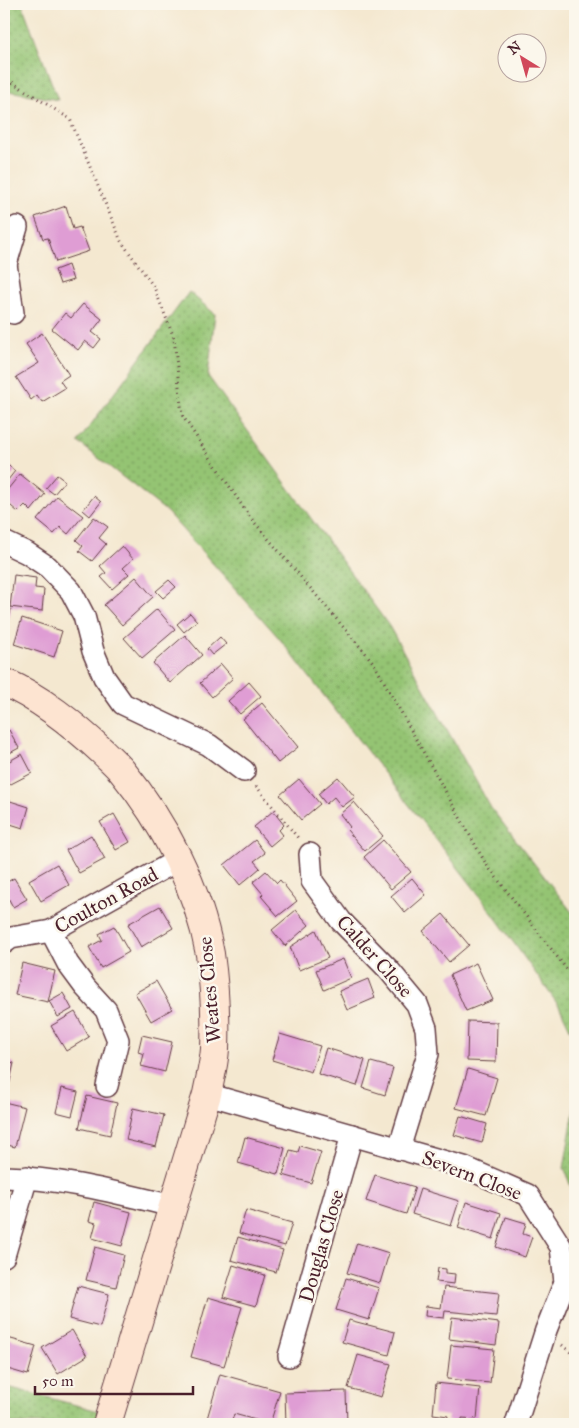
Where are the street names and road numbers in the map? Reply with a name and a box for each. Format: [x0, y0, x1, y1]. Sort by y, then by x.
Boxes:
street label: Coulton Road [50, 862, 162, 938]
street label: Calder Close [332, 910, 418, 1002]
street label: Weates Close [192, 936, 226, 1044]
street label: Severn Close [419, 1145, 525, 1205]
street label: Douglas Close [293, 1187, 350, 1305]

